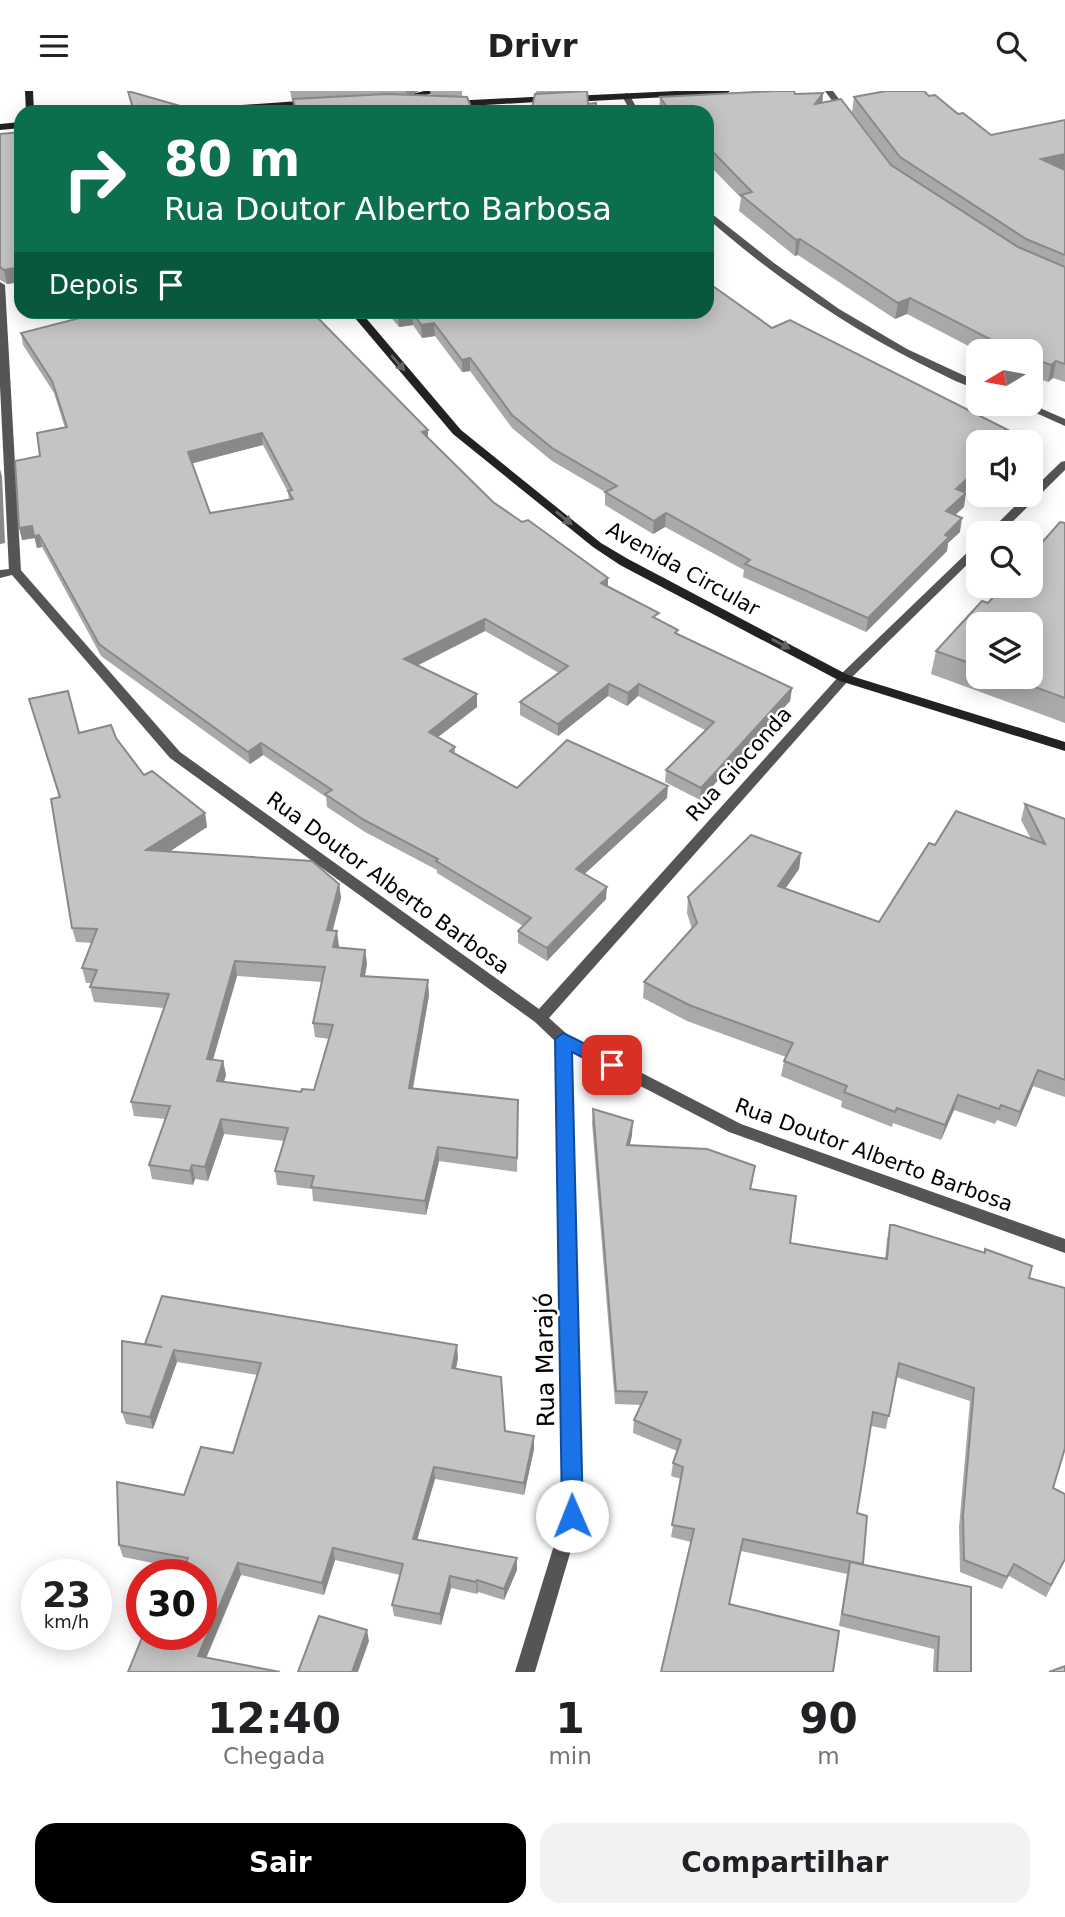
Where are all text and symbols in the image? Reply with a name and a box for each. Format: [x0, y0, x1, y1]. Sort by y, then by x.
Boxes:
icon: menu [35, 27, 73, 65]
text: Drivr [488, 27, 577, 65]
icon: search [992, 27, 1030, 65]
text: 80 m [164, 131, 300, 188]
icon: right [49, 133, 140, 224]
text: Rua Doutor Alberto Barbosa [164, 190, 612, 228]
icon: arrive [152, 266, 190, 304]
text: Depois [49, 270, 138, 300]
north arrow [966, 339, 1043, 417]
map controls [966, 339, 1043, 689]
one-way arrow [390, 355, 405, 372]
button: sound [966, 430, 1043, 507]
one-way arrow [555, 510, 572, 525]
street label: Avenida Circular [602, 517, 764, 621]
button: search [966, 521, 1043, 598]
button: layers [966, 612, 1043, 689]
one-way arrow [771, 639, 791, 650]
street label: Rua Gioconda [681, 702, 797, 826]
street label: Rua Doutor Alberto Barbosa [262, 787, 514, 979]
pin [582, 1035, 642, 1095]
icon: arrive [593, 1046, 631, 1084]
street label: Rua Doutor Alberto Barbosa [732, 1093, 1016, 1217]
street label: Rua Marajó [530, 1293, 560, 1427]
position arrow [535, 1479, 609, 1553]
speed limit sign: 30 [126, 1559, 217, 1650]
text: 23 [42, 1575, 91, 1615]
text: km/h [44, 1611, 89, 1632]
text: 12:40 [207, 1694, 341, 1743]
text: 1 [555, 1694, 585, 1743]
text: 90 [799, 1694, 858, 1743]
text: Chegada [223, 1743, 325, 1769]
text: min [548, 1743, 592, 1769]
text: m [817, 1743, 840, 1769]
button: Sair [35, 1823, 526, 1903]
button: Compartilhar [540, 1823, 1030, 1903]

